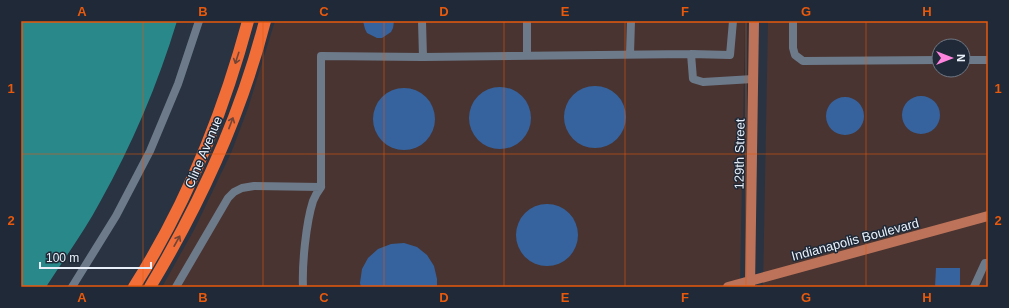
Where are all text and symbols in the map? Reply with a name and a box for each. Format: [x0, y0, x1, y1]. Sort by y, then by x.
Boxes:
text: A [77, 4, 87, 19]
text: B [198, 4, 208, 19]
text: C [319, 4, 329, 19]
text: D [439, 4, 449, 19]
text: E [561, 4, 570, 19]
text: F [681, 4, 689, 19]
text: G [801, 4, 811, 19]
text: H [922, 4, 932, 19]
north arrow [931, 38, 971, 78]
one-way arrow [233, 52, 240, 65]
text: N [955, 54, 967, 62]
text: 1 [7, 81, 15, 96]
text: 1 [994, 81, 1002, 96]
street label: Cline Avenue [182, 114, 225, 190]
one-way arrow [228, 118, 236, 130]
street label: 129th Street [731, 118, 748, 190]
text: 2 [7, 213, 15, 228]
text: 2 [994, 213, 1002, 228]
street label: Indianapolis Boulevard [790, 215, 921, 264]
one-way arrow [173, 235, 181, 247]
scale bar [40, 244, 151, 270]
text: 100 m [46, 251, 79, 265]
text: A [77, 290, 87, 305]
text: B [198, 290, 208, 305]
text: C [319, 290, 329, 305]
text: D [439, 290, 449, 305]
text: E [561, 290, 570, 305]
text: F [681, 290, 689, 305]
text: G [801, 290, 811, 305]
text: H [922, 290, 932, 305]

